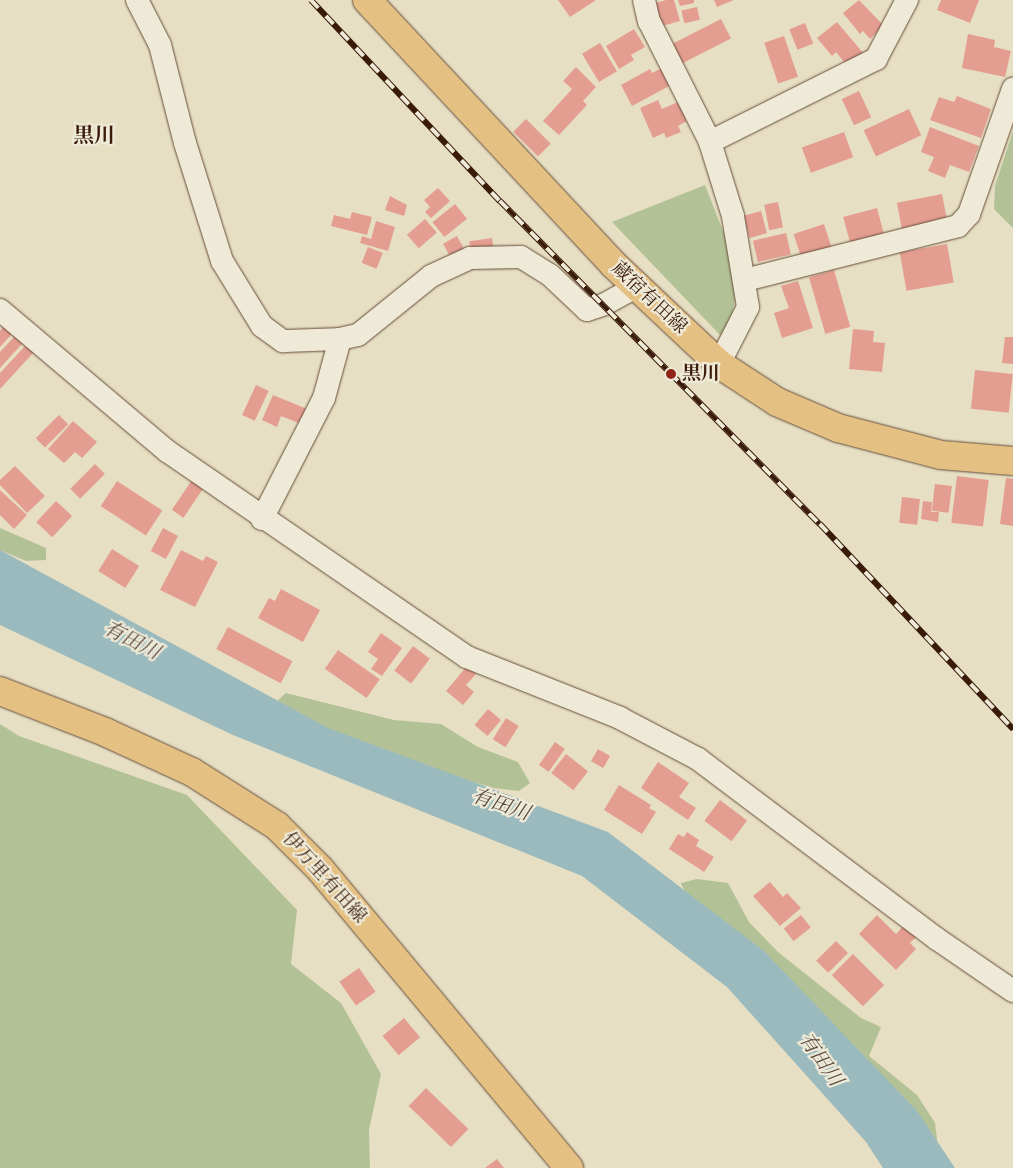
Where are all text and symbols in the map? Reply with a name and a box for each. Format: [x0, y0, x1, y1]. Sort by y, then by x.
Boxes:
district label: 黒川 [73, 122, 115, 148]
street label: 蔵宿有田線 [606, 257, 692, 339]
place label: 黒川 [682, 363, 720, 385]
marker: 黒川 [664, 367, 678, 381]
water label: 有田川 [100, 616, 164, 664]
water label: 有田川 [469, 783, 533, 825]
street label: 伊万里有田線 [277, 828, 371, 928]
water label: 有田川 [794, 1028, 848, 1090]

